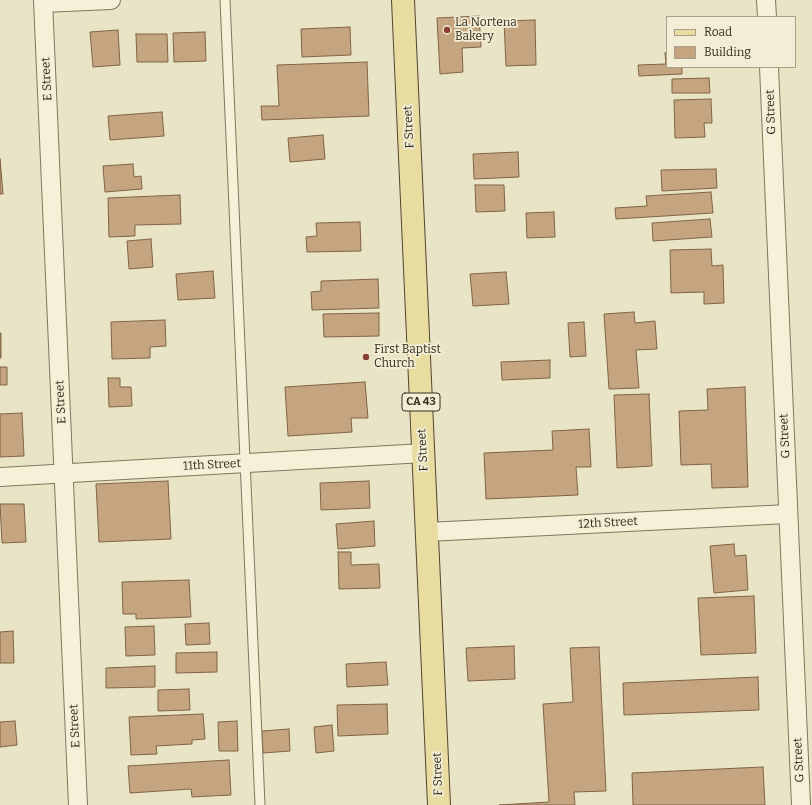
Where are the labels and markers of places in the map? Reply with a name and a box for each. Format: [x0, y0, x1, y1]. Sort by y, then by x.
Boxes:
place label: La Nortena Bakery [455, 16, 517, 44]
marker: La Nortena Bakery [442, 25, 452, 35]
place label: First Baptist Church [374, 343, 441, 371]
marker: First Baptist Church [361, 352, 371, 362]

